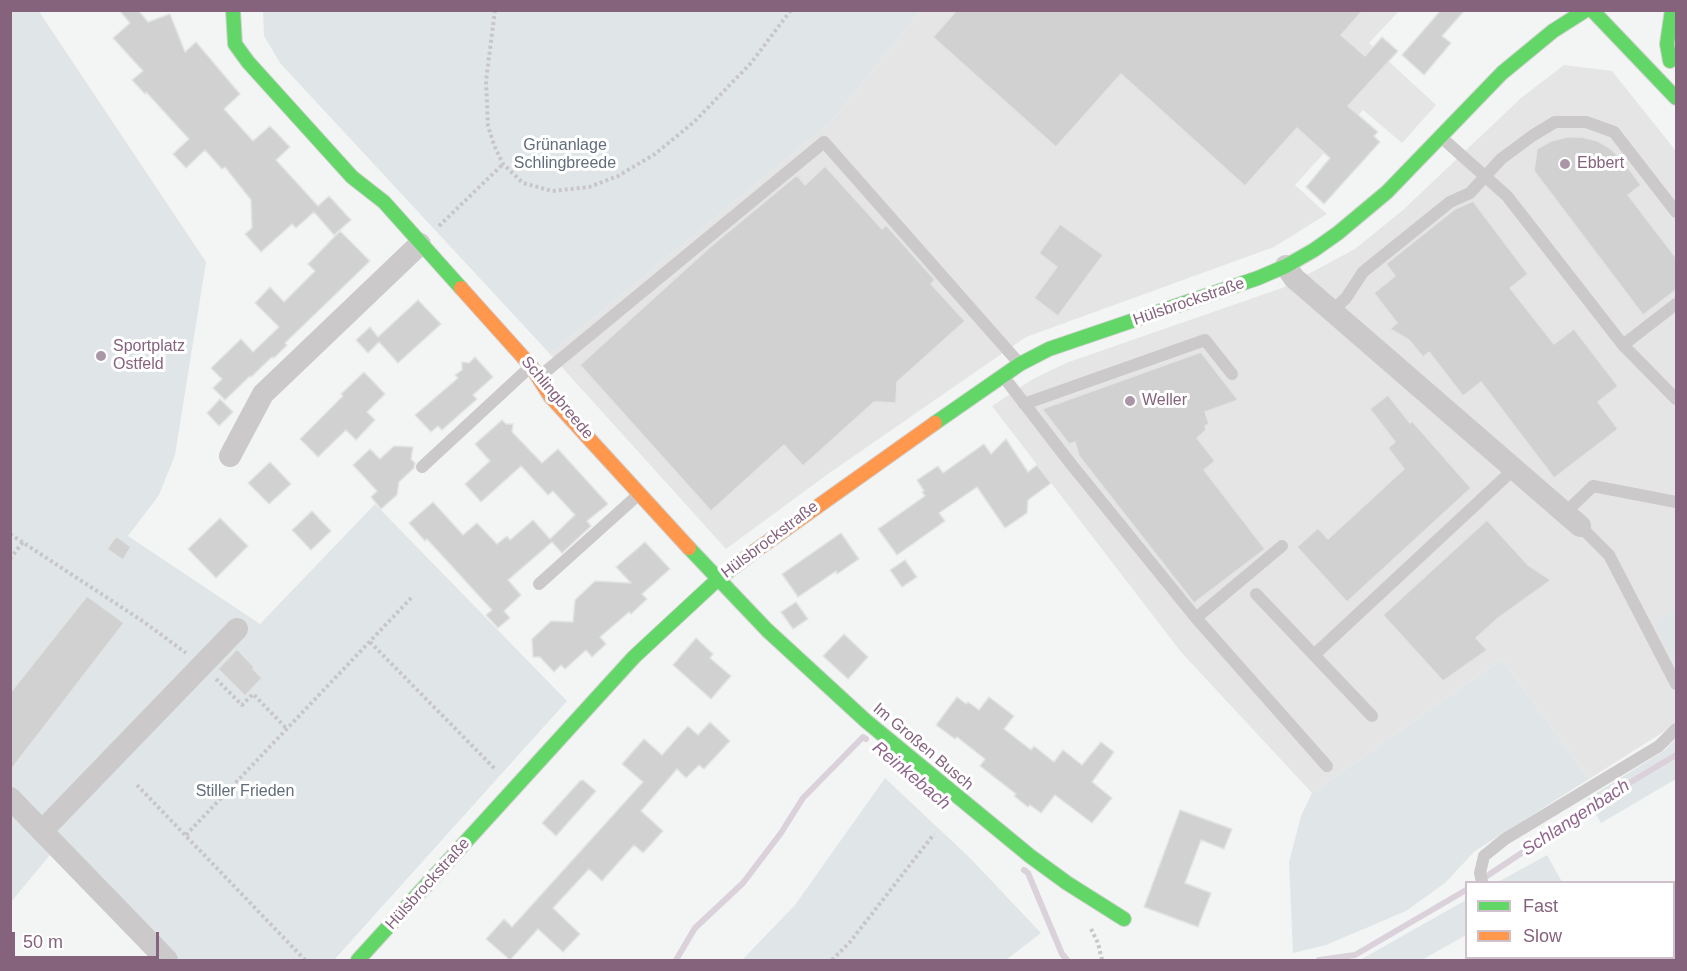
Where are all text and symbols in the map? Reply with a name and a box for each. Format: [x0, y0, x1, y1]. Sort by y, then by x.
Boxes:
park label: Grünanlage Schlingbreede [514, 136, 616, 174]
place label: Ebbert [1577, 154, 1624, 174]
marker: Ebbert [1558, 157, 1572, 171]
street label: Hülsbrockstraße [1131, 274, 1247, 330]
place label: Sportplatz Ostfeld [113, 337, 185, 375]
marker: Sportplatz Ostfeld [94, 349, 108, 363]
street label: Schlingbreede [517, 353, 597, 443]
place label: Weller [1142, 391, 1187, 411]
marker: Weller [1123, 394, 1137, 408]
street label: Hülsbrockstraße [718, 497, 822, 583]
street label: Im Großen Busch [869, 699, 977, 795]
water label: Reinkebach [868, 737, 954, 815]
water label: Schlangenbach [1518, 775, 1634, 861]
park label: Stiller Frieden [196, 782, 294, 802]
street label: Hülsbrockstraße [382, 834, 474, 934]
legend [1465, 881, 1675, 959]
text: Fast [1523, 896, 1558, 916]
scale bar [15, 920, 162, 958]
text: Slow [1523, 926, 1562, 946]
text: 50 m [23, 932, 63, 952]

